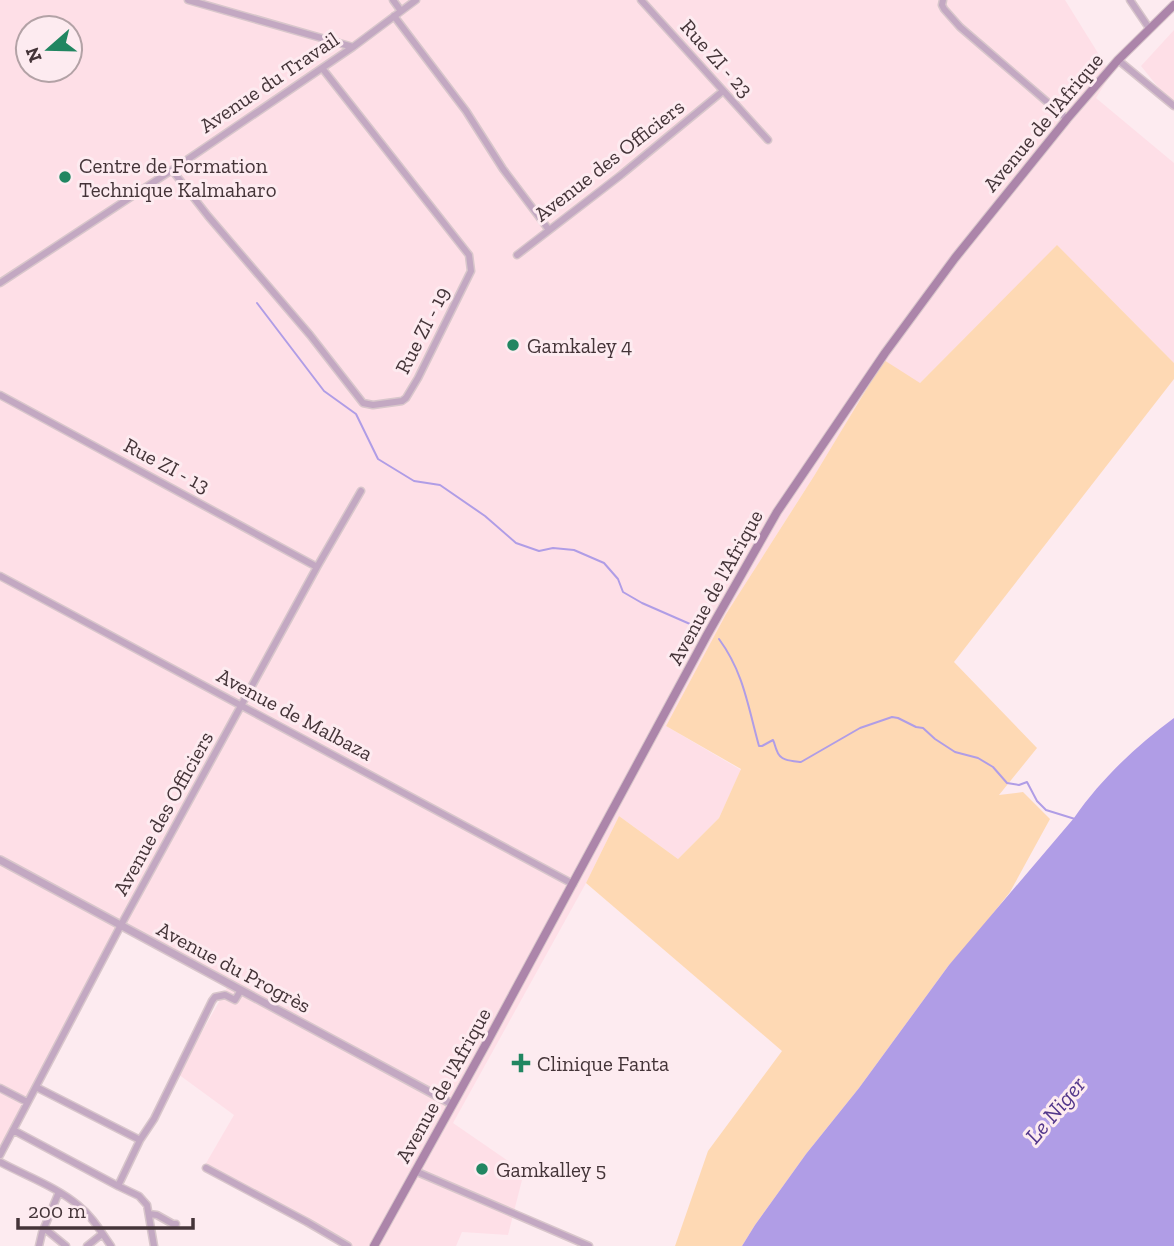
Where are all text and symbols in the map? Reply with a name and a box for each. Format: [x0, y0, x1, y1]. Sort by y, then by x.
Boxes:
north arrow [14, 14, 84, 84]
street label: Rue ZI - 23 [676, 14, 758, 102]
street label: Avenue du Travail [195, 26, 344, 138]
text: N [20, 44, 47, 65]
street label: Avenue de l'Afrique [978, 47, 1108, 196]
street label: Avenue des Officiers [529, 94, 689, 226]
place label: Centre de Formation Technique Kalmaharo [79, 153, 277, 202]
marker: Centre de Formation Technique Kalmaharo [57, 169, 73, 185]
street label: Rue ZI - 19 [389, 282, 455, 378]
place label: Gamkaley 4 [527, 333, 632, 358]
marker: Gamkaley 4 [505, 337, 521, 353]
street label: Rue ZI - 13 [120, 432, 214, 498]
street label: Avenue de l'Afrique [662, 505, 768, 669]
street label: Avenue de Malbaza [213, 662, 377, 766]
street label: Avenue des Officiers [108, 727, 218, 899]
street label: Avenue du Progrès [153, 916, 315, 1018]
street label: Avenue de l'Afrique [390, 1003, 496, 1167]
place label: Clinique Fanta [537, 1051, 669, 1076]
marker: Clinique Fanta [511, 1053, 531, 1073]
water label: Le Niger [1019, 1071, 1091, 1149]
place label: Gamkalley 5 [496, 1157, 606, 1182]
marker: Gamkalley 5 [474, 1161, 490, 1177]
scale bar [18, 1186, 192, 1230]
text: 200 m [28, 1198, 86, 1223]

